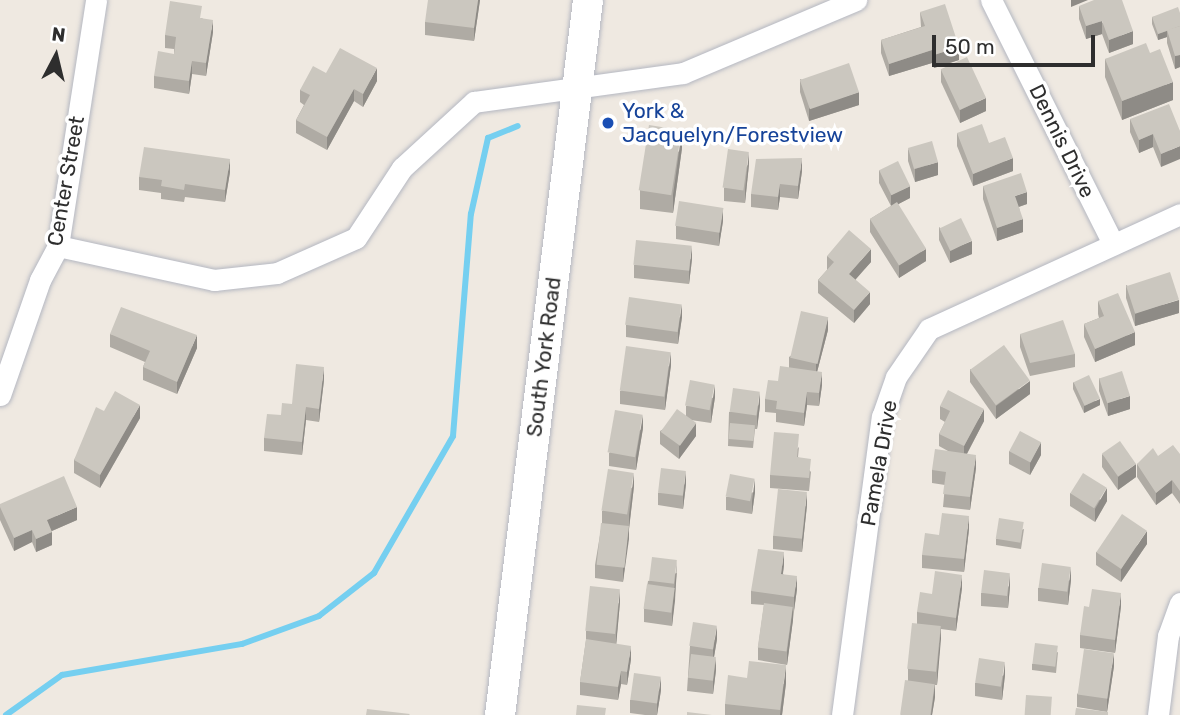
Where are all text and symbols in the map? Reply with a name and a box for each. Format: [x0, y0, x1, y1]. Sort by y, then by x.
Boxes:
north arrow [21, 21, 91, 91]
scale bar [935, 21, 1098, 65]
text: N [50, 22, 67, 47]
text: 50 m [945, 34, 995, 59]
street label: Dennis Drive [1024, 80, 1100, 202]
place label: York & Jacquelyn/Forestview [622, 98, 843, 148]
street label: Center Street [42, 114, 90, 248]
marker: York & Jacquelyn/Forestview [600, 115, 616, 131]
street label: South York Road [522, 275, 566, 439]
street label: Pamela Drive [856, 398, 902, 528]

